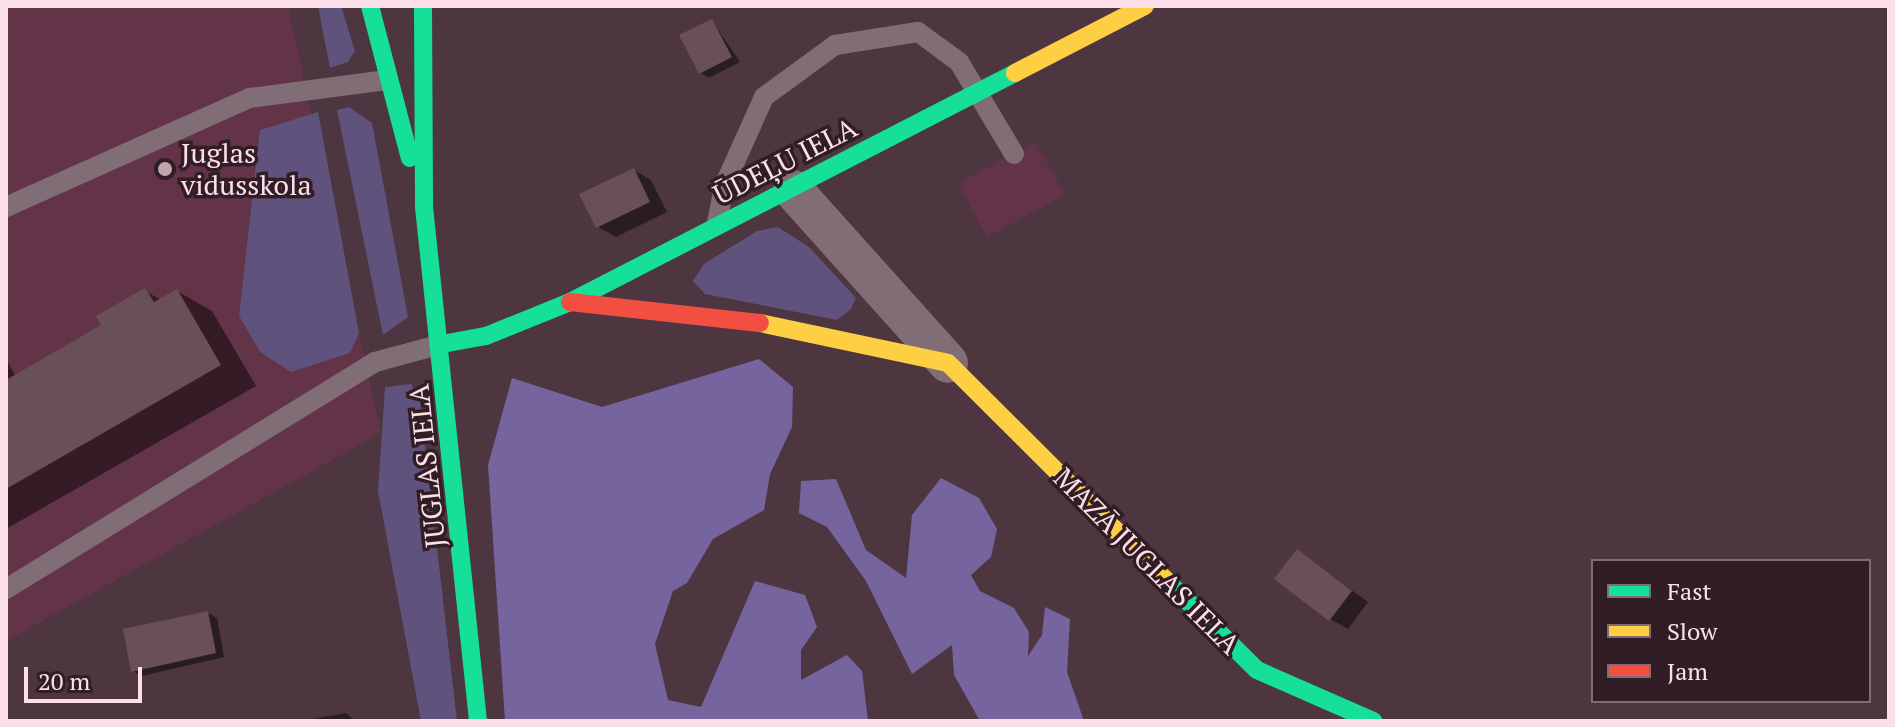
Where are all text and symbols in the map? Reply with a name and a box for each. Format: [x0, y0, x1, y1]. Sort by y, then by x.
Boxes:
street label: ŪDEĻU IELA [708, 110, 862, 212]
place label: Juglas vidusskola [181, 136, 312, 202]
marker: Juglas vidusskola [156, 160, 174, 178]
street label: JUGLAS IELA [402, 382, 452, 550]
street label: MAZĀ JUGLAS IELA [1047, 461, 1247, 661]
legend [1591, 559, 1871, 703]
text: Fast [1667, 575, 1711, 607]
text: Slow [1667, 615, 1718, 647]
scale bar [28, 651, 146, 701]
text: Jam [1667, 655, 1708, 687]
text: 20 m [38, 665, 90, 697]

